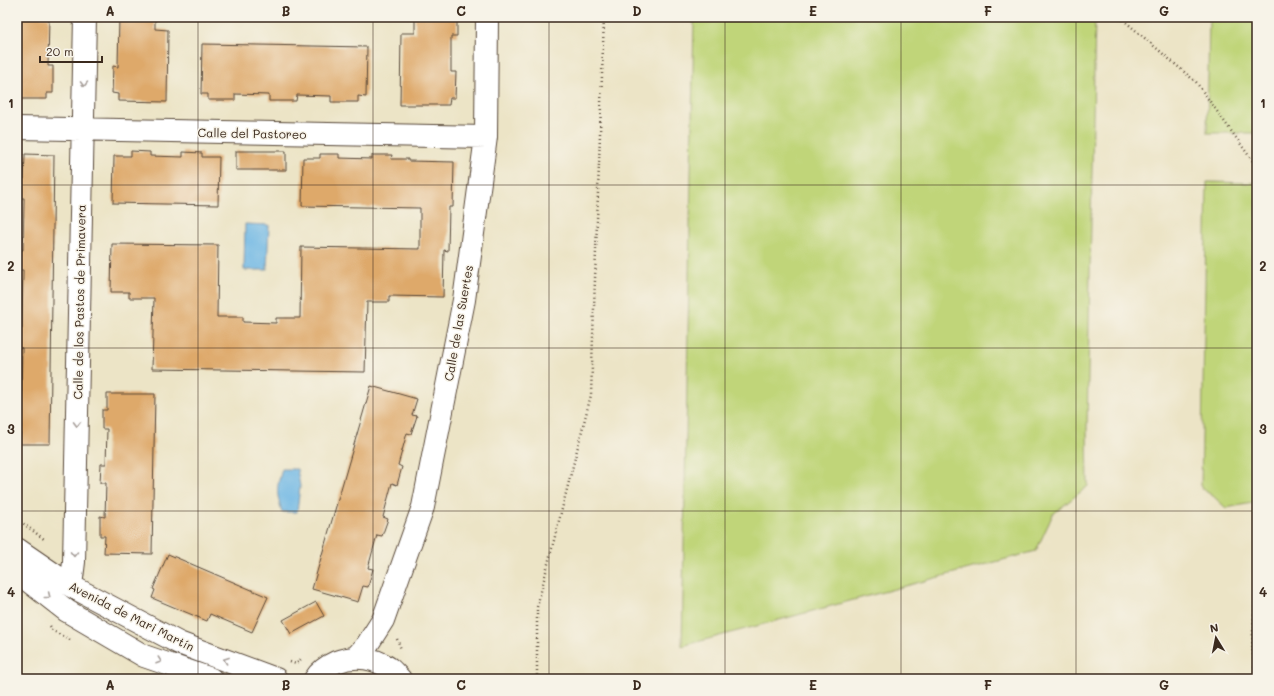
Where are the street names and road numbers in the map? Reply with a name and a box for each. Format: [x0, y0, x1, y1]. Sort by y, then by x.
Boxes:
street label: Calle del Pastoreo [197, 124, 307, 142]
street label: Calle de los Pastos de Primavera [69, 204, 89, 400]
street label: Calle de las Suertes [440, 263, 476, 382]
street label: Avenida de Mari Martín [67, 577, 197, 655]

